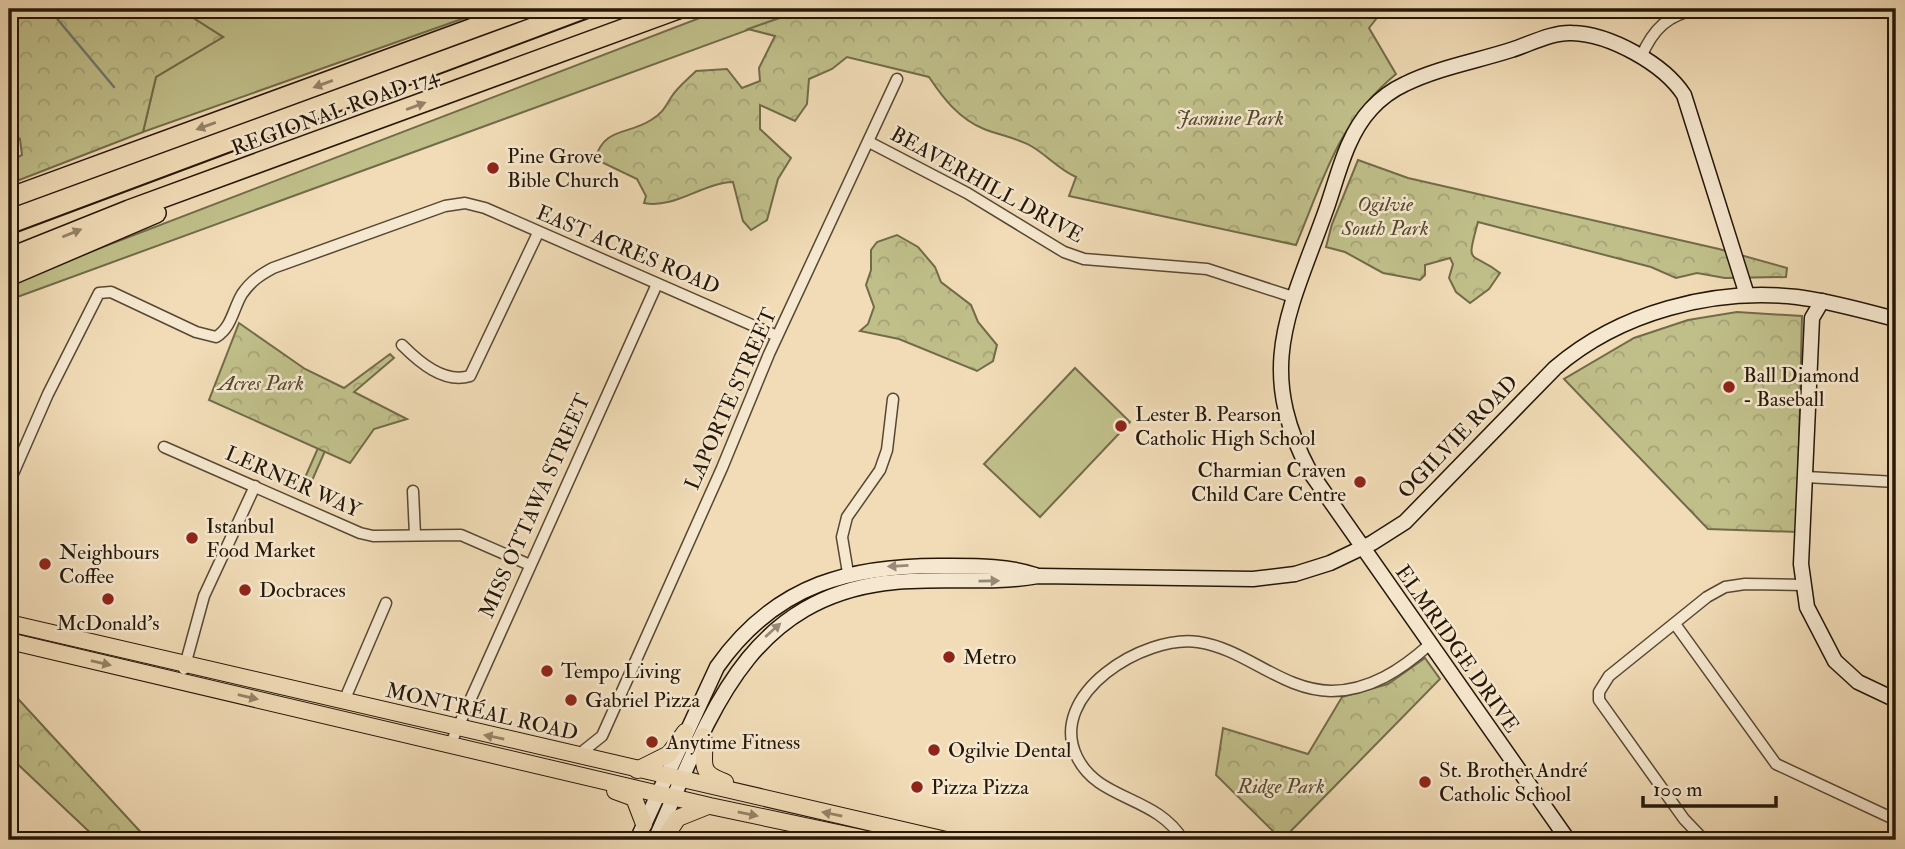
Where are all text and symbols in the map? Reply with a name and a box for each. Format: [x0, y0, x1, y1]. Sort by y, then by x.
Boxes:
street label: REGIONAL ROAD 174 [228, 61, 444, 162]
one-way arrow [313, 78, 334, 89]
one-way arrow [405, 100, 426, 111]
park label: Jasmine Park [1176, 105, 1284, 132]
one-way arrow [196, 121, 217, 132]
street label: BEAVERHILL DRIVE [886, 121, 1088, 249]
place label: Pine Grove Bible Church [507, 143, 619, 194]
marker: Pine Grove Bible Church [485, 160, 501, 176]
park label: Ogilvie South Park [1340, 191, 1429, 242]
street label: EAST ACRES ROAD [532, 199, 724, 301]
one-way arrow [62, 227, 83, 238]
street label: LAPORTE STREET [679, 304, 783, 494]
place label: Ball Diamond - Baseball [1743, 362, 1860, 413]
park label: Acres Park [216, 370, 304, 397]
street label: OGILVIE ROAD [1392, 370, 1524, 504]
marker: Ball Diamond - Baseball [1721, 379, 1737, 395]
street label: MISS OTTAWA STREET [473, 389, 597, 622]
place label: Lester B. Pearson Catholic High School [1135, 401, 1316, 452]
marker: Lester B. Pearson Catholic High School [1113, 418, 1129, 434]
street label: LERNER WAY [221, 440, 366, 524]
place label: Charmian Craven Child Care Centre [1191, 457, 1346, 508]
marker: Charmian Craven Child Care Centre [1352, 474, 1368, 490]
place label: Istanbul Food Market [206, 513, 316, 564]
marker: Istanbul Food Market [184, 530, 200, 546]
place label: Neighbours Coffee [59, 539, 159, 590]
marker: Neighbours Coffee [37, 556, 53, 572]
street label: ELMRIDGE DRIVE [1389, 560, 1525, 738]
one-way arrow [887, 561, 909, 572]
one-way arrow [978, 575, 1000, 587]
place label: Docbraces [259, 577, 346, 604]
marker: Docbraces [237, 582, 253, 598]
marker: McDonald's [100, 591, 116, 607]
place label: McDonald's [57, 610, 159, 637]
one-way arrow [764, 622, 782, 638]
place label: Metro [963, 644, 1016, 671]
marker: Metro [941, 649, 957, 665]
one-way arrow [90, 658, 112, 669]
place label: Tempo Living [561, 658, 681, 685]
marker: Tempo Living [539, 663, 555, 679]
street label: MONTRÉAL ROAD [383, 677, 581, 747]
place label: Gabriel Pizza [585, 687, 701, 714]
one-way arrow [237, 692, 259, 703]
marker: Gabriel Pizza [563, 692, 579, 708]
place label: Anytime Fitness [665, 729, 800, 756]
one-way arrow [483, 732, 505, 743]
marker: Anytime Fitness [644, 734, 660, 750]
place label: Ogilvie Dental [948, 737, 1072, 764]
marker: Ogilvie Dental [926, 742, 942, 758]
place label: St. Brother André Catholic School [1439, 757, 1588, 808]
scale bar [1643, 765, 1776, 809]
park label: Ridge Park [1236, 773, 1325, 800]
place label: Pizza Pizza [931, 774, 1029, 801]
marker: St. Brother André Catholic School [1417, 774, 1433, 790]
text: 100 m [1653, 776, 1703, 803]
marker: Pizza Pizza [909, 779, 925, 795]
one-way arrow [737, 809, 759, 820]
one-way arrow [821, 809, 843, 820]

